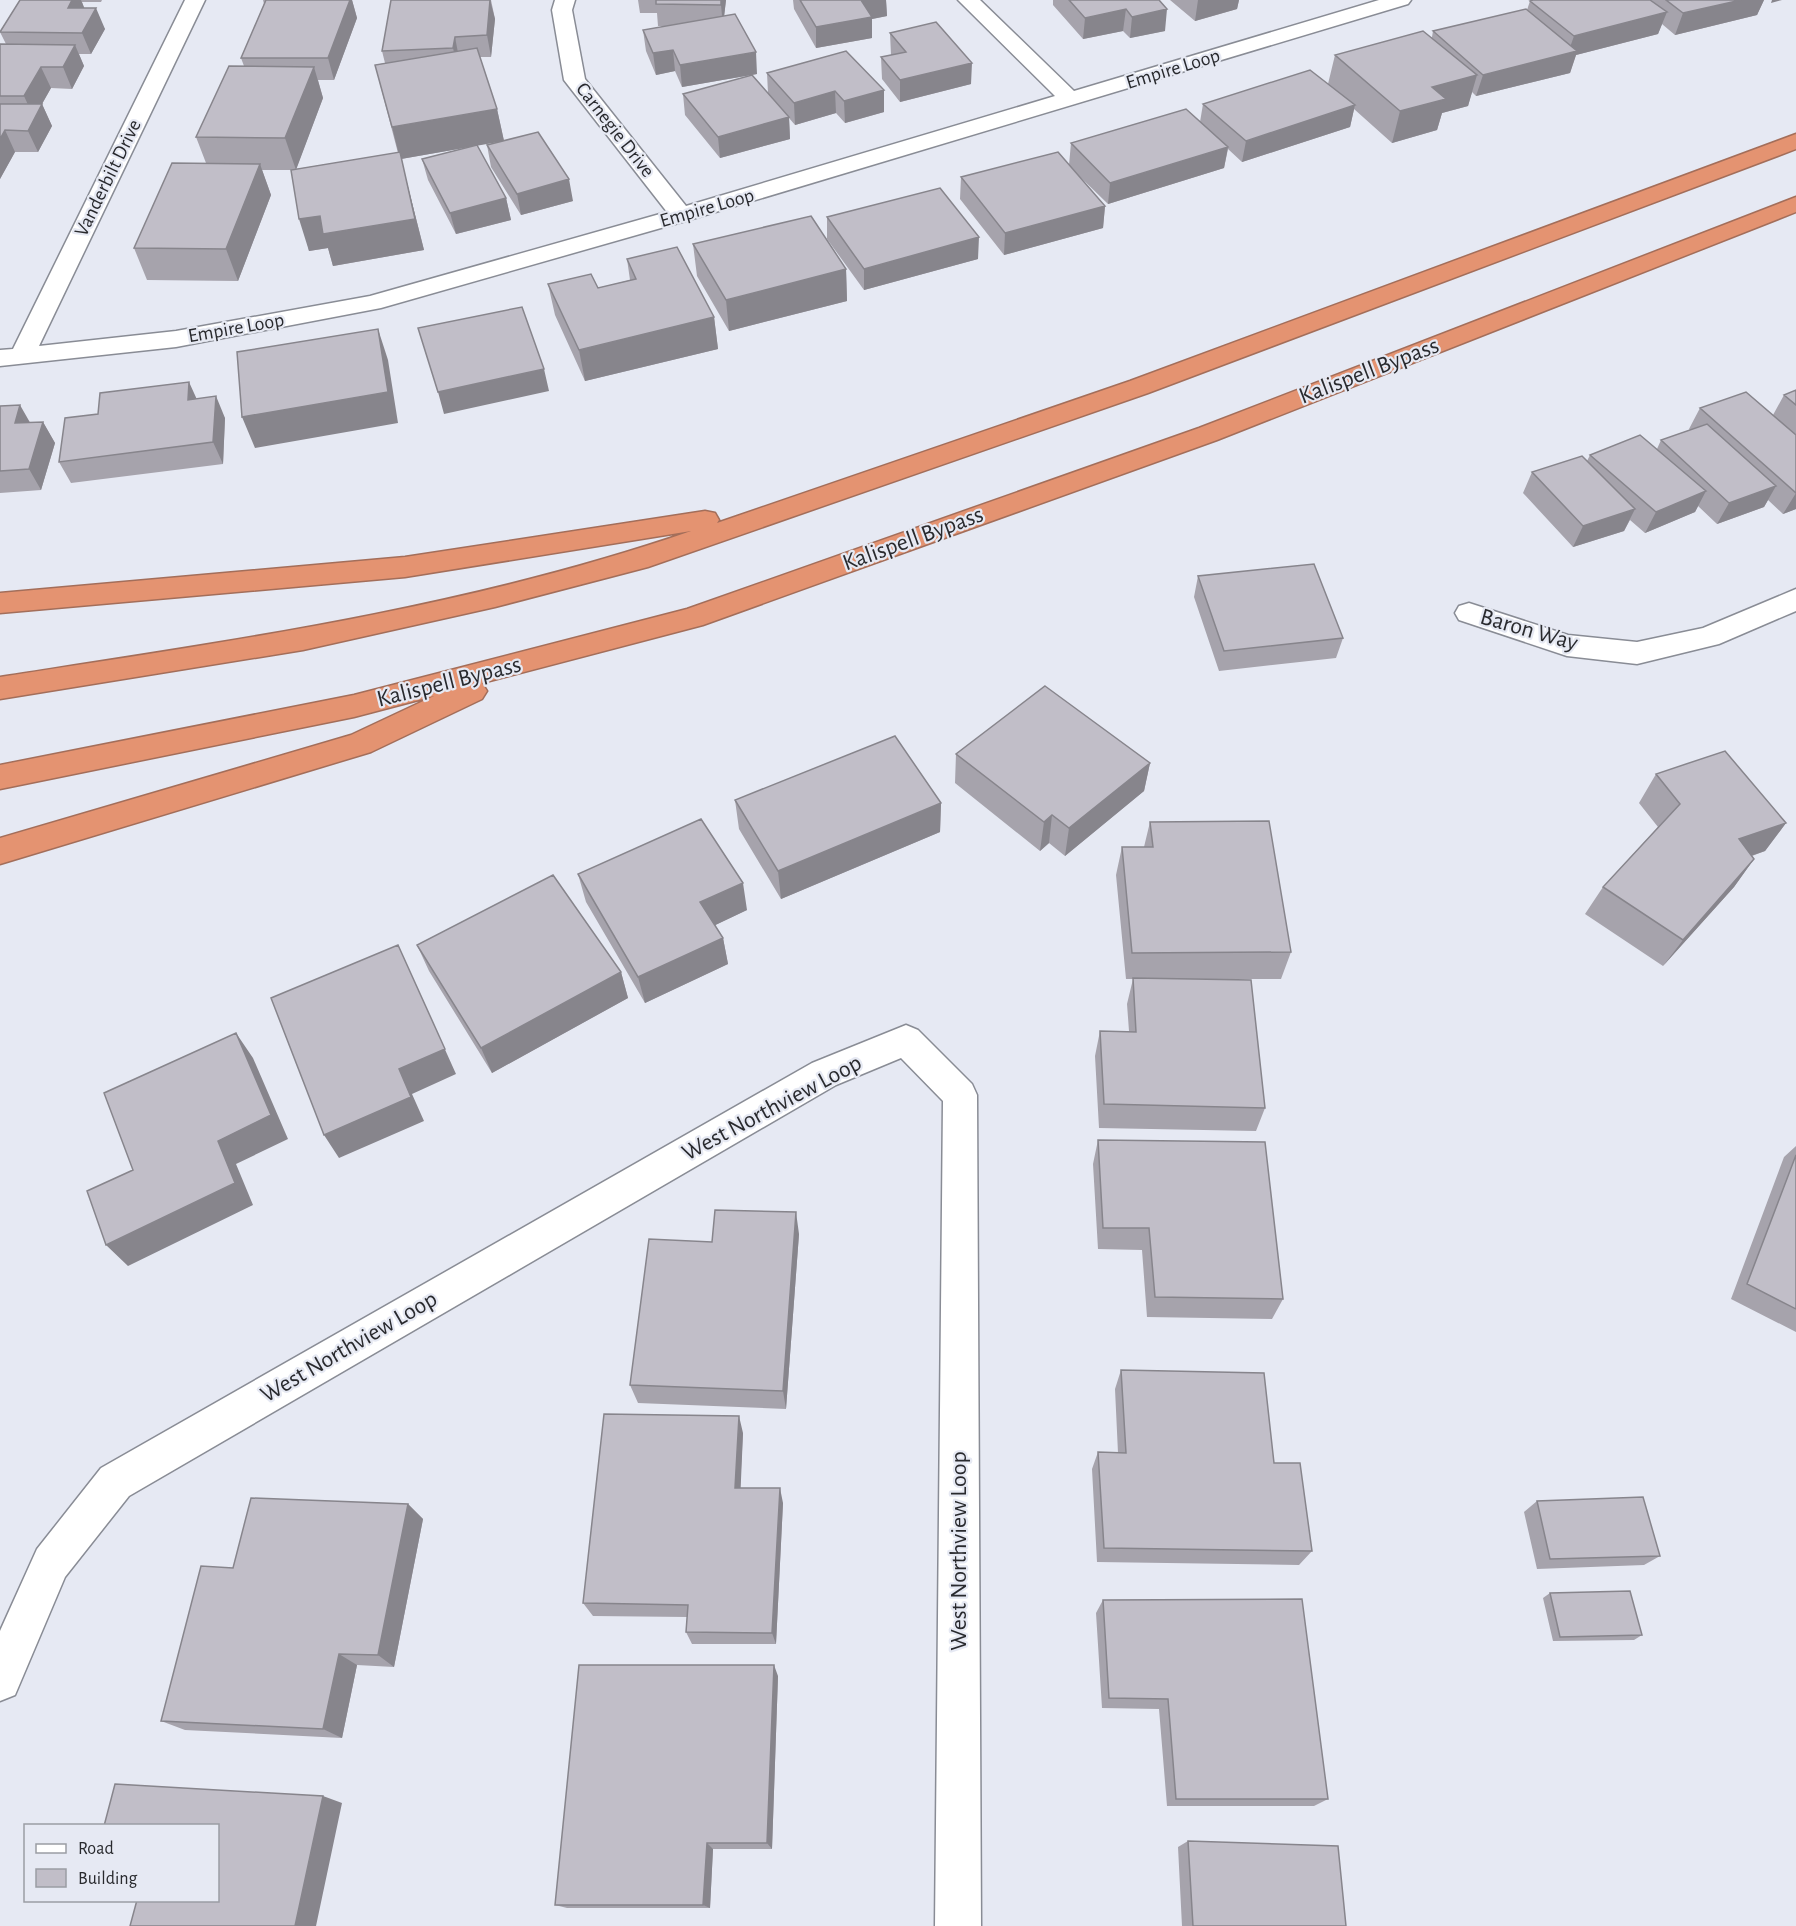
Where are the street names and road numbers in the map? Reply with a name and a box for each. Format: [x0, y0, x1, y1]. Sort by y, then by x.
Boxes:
street label: Empire Loop [1124, 45, 1222, 93]
street label: Carnegie Drive [572, 79, 658, 181]
street label: Vanderbilt Drive [71, 117, 145, 239]
street label: Empire Loop [657, 185, 757, 231]
street label: Empire Loop [186, 310, 286, 346]
street label: Kalispell Bypass [1296, 333, 1442, 409]
street label: Kalispell Bypass [839, 502, 987, 576]
street label: Baron Way [1477, 605, 1581, 655]
street label: Kalispell Bypass [374, 652, 524, 712]
street label: West Northview Loop [678, 1051, 866, 1165]
street label: West Northview Loop [257, 1287, 441, 1407]
street label: West Northview Loop [947, 1451, 971, 1651]

